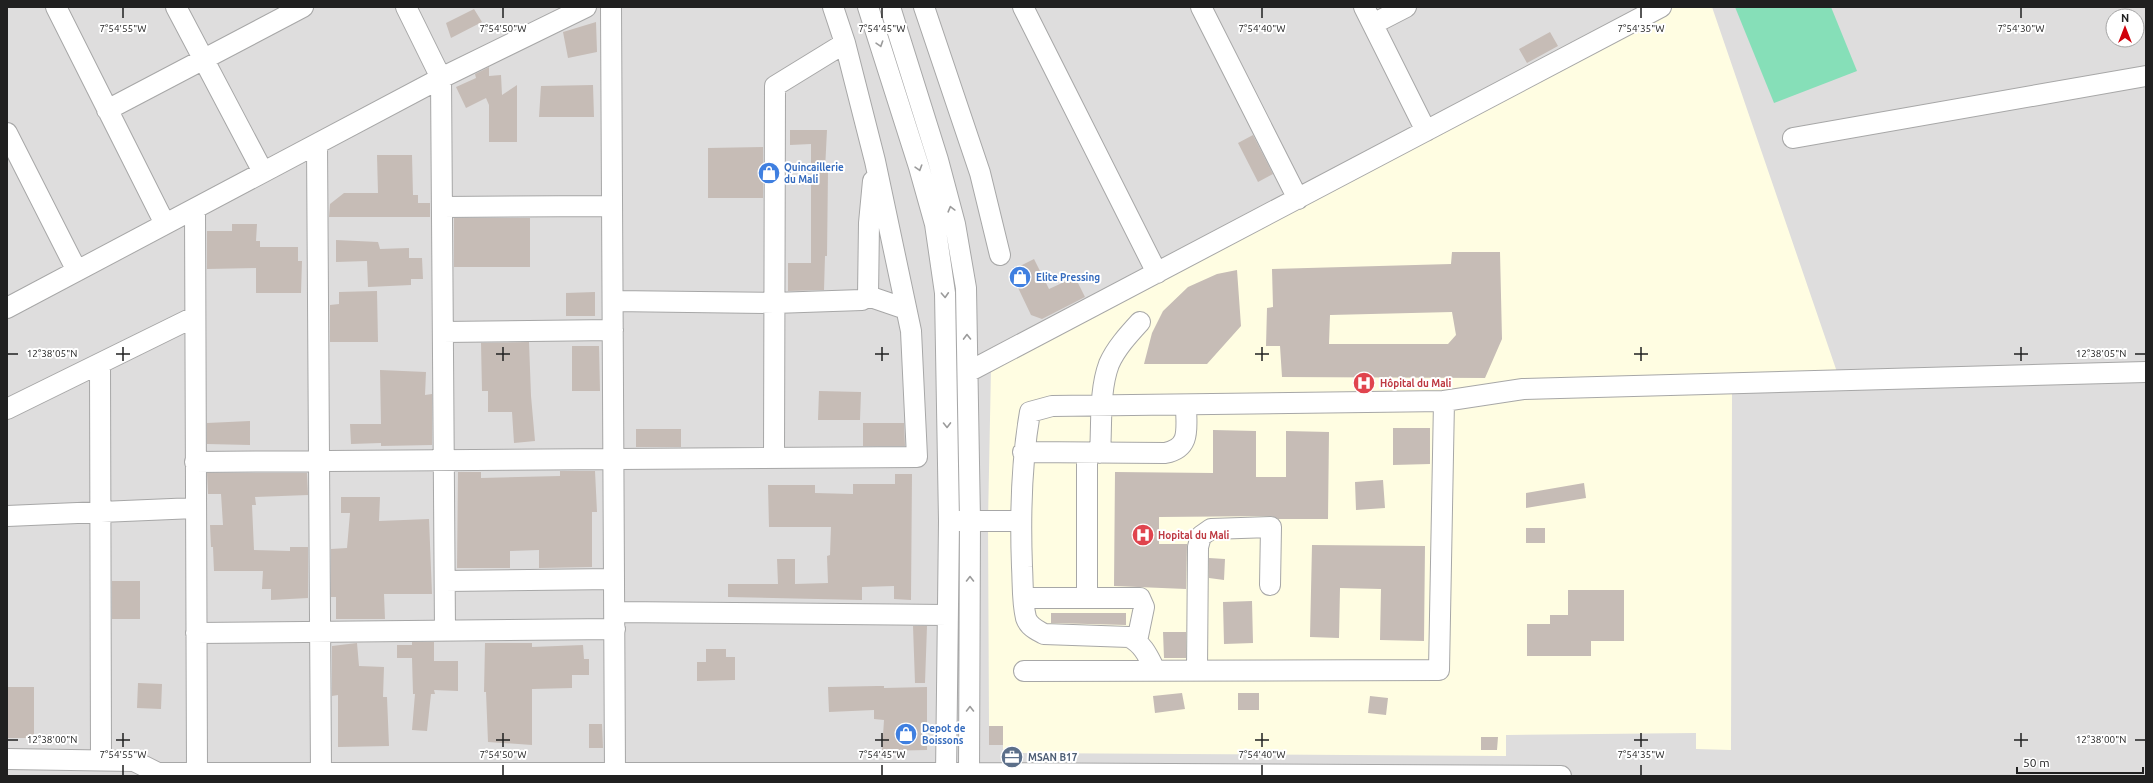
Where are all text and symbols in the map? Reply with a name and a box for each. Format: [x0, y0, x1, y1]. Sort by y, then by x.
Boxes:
north arrow [2105, 8, 2145, 48]
text: N [2121, 12, 2129, 24]
text: 7°54'55"W [99, 23, 147, 34]
text: 7°54'50"W [479, 23, 527, 34]
text: 7°54'45"W [858, 23, 906, 34]
text: 7°54'40"W [1238, 23, 1286, 34]
text: 7°54'35"W [1617, 23, 1665, 34]
text: 7°54'30"W [1997, 23, 2045, 34]
one-way arrow [875, 40, 884, 47]
shop icon: Quincaillerie du Mali [756, 160, 782, 186]
place label: Quincaillerie du Mali [784, 162, 844, 185]
one-way arrow [914, 164, 923, 171]
one-way arrow [947, 205, 955, 212]
shop icon: Elite Pressing [1007, 264, 1033, 290]
place label: Elite Pressing [1036, 272, 1100, 283]
one-way arrow [940, 292, 949, 298]
one-way arrow [963, 334, 972, 340]
text: 12°38'05"N [27, 348, 77, 359]
text: 12°38'05"N [2076, 348, 2126, 359]
hospital icon: Hôpital du Mali [1351, 370, 1377, 396]
place label: Hôpital du Mali [1380, 378, 1452, 389]
one-way arrow [943, 422, 951, 428]
hospital icon: Hopital du Mali [1130, 522, 1156, 548]
place label: Hopital du Mali [1158, 530, 1230, 541]
one-way arrow [966, 576, 974, 582]
one-way arrow [966, 706, 974, 712]
shop icon: Depot de Boissons [893, 721, 919, 747]
place label: Depot de Boissons [922, 723, 966, 746]
text: 12°38'00"N [27, 734, 77, 745]
text: 12°38'00"N [2076, 734, 2126, 745]
office icon: MSAN B17 [999, 744, 1025, 770]
text: 7°54'55"W [99, 749, 147, 760]
text: 7°54'50"W [479, 749, 527, 760]
text: 7°54'45"W [858, 749, 906, 760]
text: 7°54'40"W [1238, 749, 1286, 760]
text: 7°54'35"W [1617, 749, 1665, 760]
scale bar [2017, 749, 2143, 775]
place label: MSAN B17 [1028, 752, 1078, 763]
text: 50 m [2023, 756, 2050, 769]

